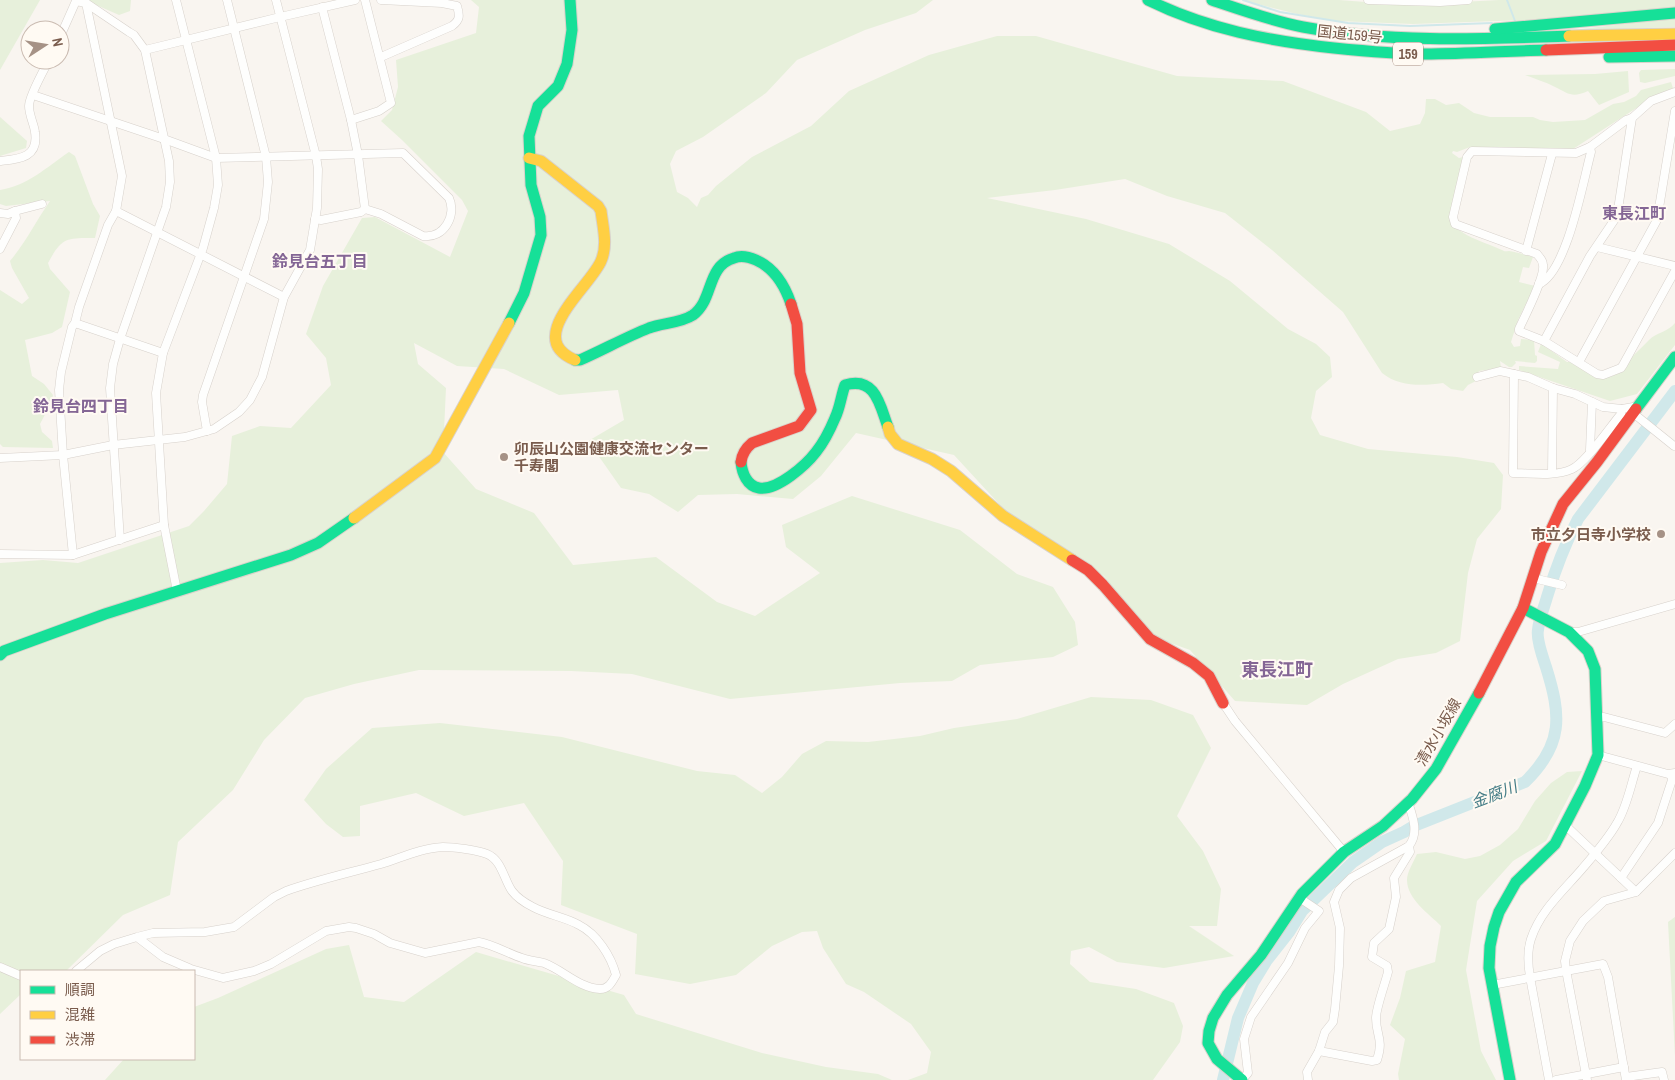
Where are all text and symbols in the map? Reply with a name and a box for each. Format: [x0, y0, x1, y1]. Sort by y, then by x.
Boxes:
north arrow [20, 20, 70, 70]
street label: 国道159号 [1316, 20, 1384, 48]
text: N [48, 36, 67, 48]
road number: 159 [1393, 42, 1423, 66]
district label: 東長江町 [1602, 202, 1666, 224]
district label: 鈴見台五丁目 [272, 250, 368, 272]
district label: 鈴見台四丁目 [33, 395, 129, 417]
place label: 卯辰山公園健康交流センター 千寿閣 [514, 438, 709, 476]
marker: 卯辰山公園健康交流センター 千寿閣 [498, 451, 510, 463]
place label: 市立夕日寺小学校 [1531, 524, 1651, 545]
marker: 市立夕日寺小学校 [1655, 528, 1667, 540]
district label: 東長江町 [1241, 657, 1313, 682]
street label: 清水小坂線 [1410, 694, 1466, 770]
water label: 金腐川 [1468, 774, 1522, 813]
legend [20, 970, 195, 1060]
text: 順調 [65, 979, 95, 1000]
text: 混雑 [65, 1004, 95, 1025]
text: 渋滞 [65, 1029, 95, 1050]

